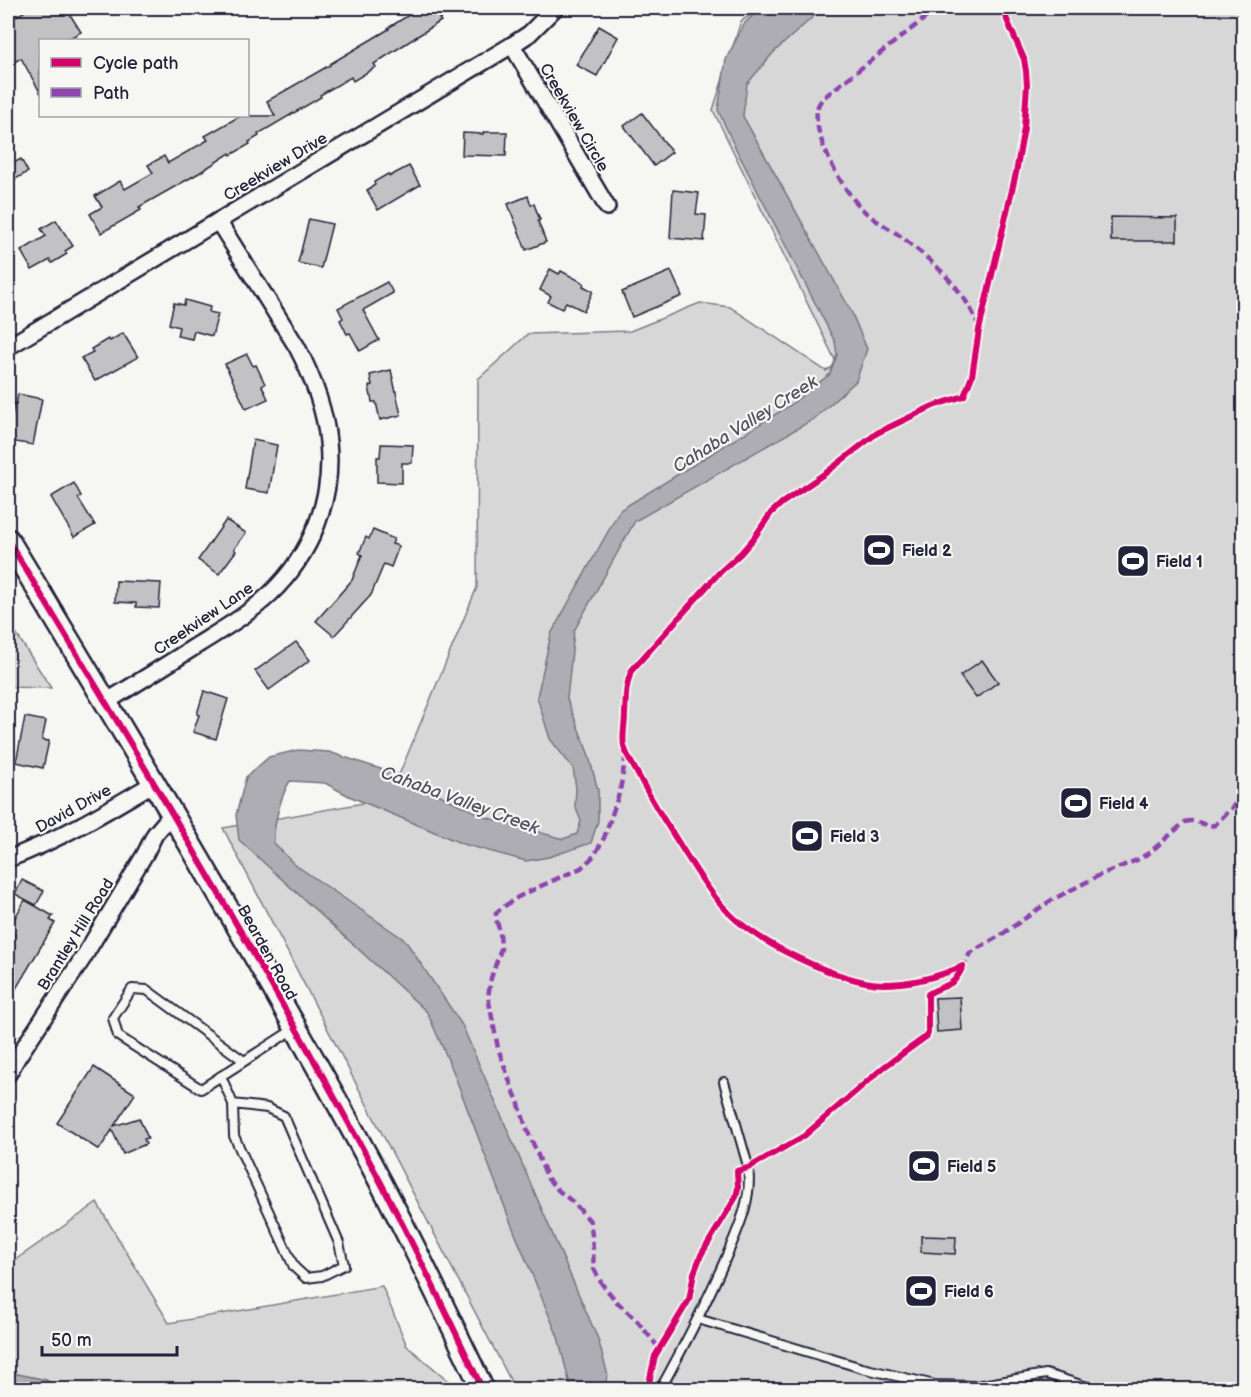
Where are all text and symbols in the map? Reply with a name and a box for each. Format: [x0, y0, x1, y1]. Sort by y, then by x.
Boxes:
legend [39, 39, 249, 117]
text: Cycle path [93, 53, 179, 74]
street label: Creekview Circle [535, 60, 613, 176]
text: Path [93, 83, 129, 104]
street label: Creekview Drive [221, 129, 331, 206]
water label: Cahaba Valley Creek [669, 371, 823, 478]
sports icon: Field 2 [861, 532, 897, 568]
place label: Field 2 [902, 542, 952, 561]
sports icon: Field 1 [1115, 543, 1151, 579]
place label: Field 1 [1156, 553, 1203, 572]
street label: Creekview Lane [150, 579, 258, 660]
water label: Cahaba Valley Creek [378, 762, 543, 839]
street label: David Drive [33, 781, 115, 838]
sports icon: Field 4 [1058, 785, 1094, 821]
place label: Field 4 [1099, 795, 1149, 814]
sports icon: Field 3 [789, 818, 825, 854]
place label: Field 3 [830, 828, 879, 847]
street label: Brantley Hill Road [34, 875, 118, 994]
street label: Bearden Road [233, 902, 301, 1004]
sports icon: Field 5 [906, 1148, 942, 1184]
place label: Field 5 [947, 1158, 996, 1177]
sports icon: Field 6 [903, 1273, 939, 1309]
place label: Field 6 [944, 1283, 994, 1302]
scale bar [42, 1319, 177, 1357]
text: 50 m [51, 1330, 92, 1351]

